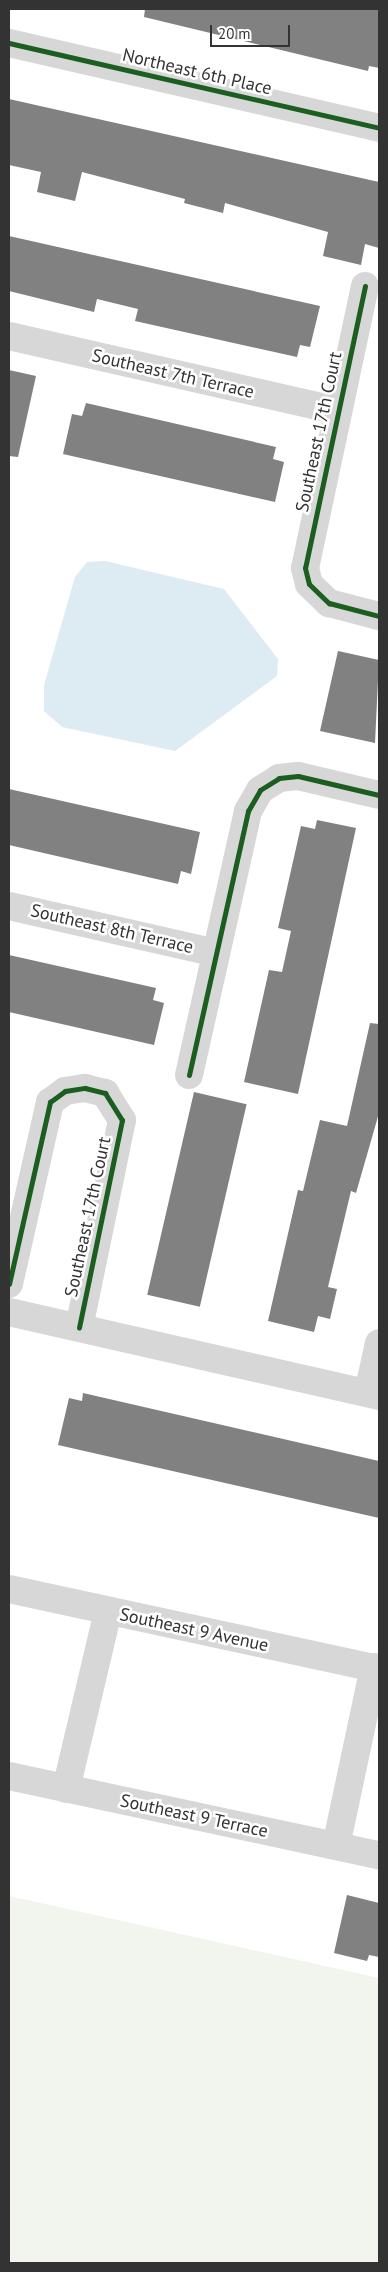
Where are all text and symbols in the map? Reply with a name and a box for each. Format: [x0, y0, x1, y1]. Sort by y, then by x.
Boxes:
scale bar [213, 15, 293, 47]
text: 20 m [218, 24, 251, 43]
street label: Northeast 6th Place [120, 44, 274, 100]
street label: Southeast 7th Terrace [90, 345, 256, 403]
street label: Southeast 17th Court [291, 350, 347, 514]
street label: Southeast 8th Terrace [28, 900, 196, 958]
street label: Southeast 17th Court [60, 1135, 116, 1299]
street label: Southeast 9 Avenue [117, 1604, 271, 1656]
street label: Southeast 9 Terrace [118, 1790, 270, 1842]

